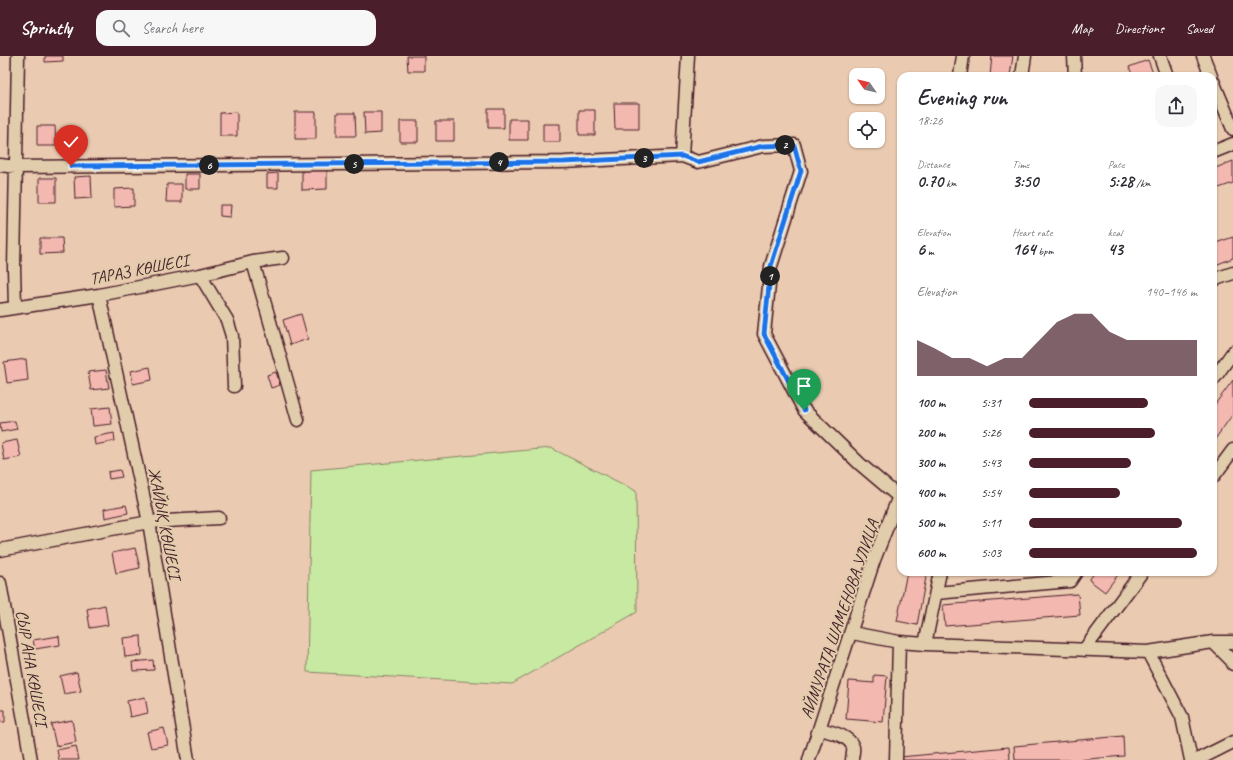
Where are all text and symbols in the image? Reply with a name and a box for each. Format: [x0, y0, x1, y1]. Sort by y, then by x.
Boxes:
search box [96, 10, 376, 46]
text: Sprintly [20, 16, 72, 40]
icon: search [110, 17, 132, 39]
text: Search here [142, 19, 203, 38]
text: Map [1072, 20, 1093, 37]
text: Directions [1115, 20, 1164, 37]
text: Saved [1186, 20, 1213, 37]
north arrow [849, 68, 885, 104]
map controls [849, 68, 885, 148]
text: Evening run [917, 84, 1007, 112]
button: share [1155, 85, 1197, 127]
button: locate [849, 112, 885, 148]
text: 18:26 [917, 113, 943, 129]
pin [54, 125, 88, 166]
icon: check [60, 131, 82, 153]
pin: 2 [775, 135, 795, 155]
text: 2 [783, 138, 787, 152]
pin: 3 [634, 148, 654, 168]
text: 3 [642, 151, 646, 165]
pin: 4 [489, 152, 509, 172]
pin: 5 [344, 154, 364, 174]
pin: 6 [199, 155, 219, 175]
text: 4 [497, 155, 501, 169]
text: 5 [352, 157, 356, 171]
text: Distance [917, 157, 950, 171]
text: Time [1012, 157, 1029, 171]
text: Pace [1108, 157, 1125, 171]
text: 6 [206, 158, 212, 172]
text: 0.70 [917, 171, 943, 192]
text: 3:50 [1012, 171, 1038, 192]
text: 5:28 [1108, 171, 1134, 192]
text: km [943, 176, 957, 190]
text: /km [1134, 176, 1151, 190]
text: Elevation [917, 225, 951, 239]
text: Heart rate [1012, 225, 1052, 239]
text: kcal [1108, 225, 1122, 239]
text: 6 [917, 239, 925, 260]
text: 164 [1012, 239, 1036, 260]
text: 43 [1108, 239, 1123, 260]
text: m [925, 244, 934, 258]
text: bpm [1036, 244, 1053, 258]
street label: ТАРАЗ КӨШЕСІ [88, 249, 194, 289]
pin: 1 [760, 266, 780, 286]
text: 1 [768, 269, 772, 283]
text: Elevation [917, 284, 957, 300]
text: 140–146 m [1146, 284, 1197, 300]
pin [787, 369, 821, 410]
icon: arrive [793, 375, 815, 397]
text: 100 m [917, 395, 945, 411]
text: 5:31 [981, 395, 1001, 411]
text: 200 m [917, 425, 945, 441]
text: 5:26 [981, 425, 1001, 441]
text: 300 m [917, 455, 945, 471]
text: 5:43 [981, 455, 1001, 471]
street label: ЖАЙЫҚ КӨШЕСІ [143, 466, 186, 585]
text: 400 m [917, 485, 945, 501]
text: 5:54 [981, 485, 1001, 501]
street label: АЙМУРАТА ШАМЕНОВА УЛИЦА [795, 515, 884, 721]
text: 500 m [917, 515, 945, 531]
text: 5:11 [981, 515, 1001, 531]
text: 600 m [917, 545, 945, 561]
text: 5:03 [981, 545, 1001, 561]
street label: СЫР АНА КӨШЕСІ [11, 609, 53, 732]

